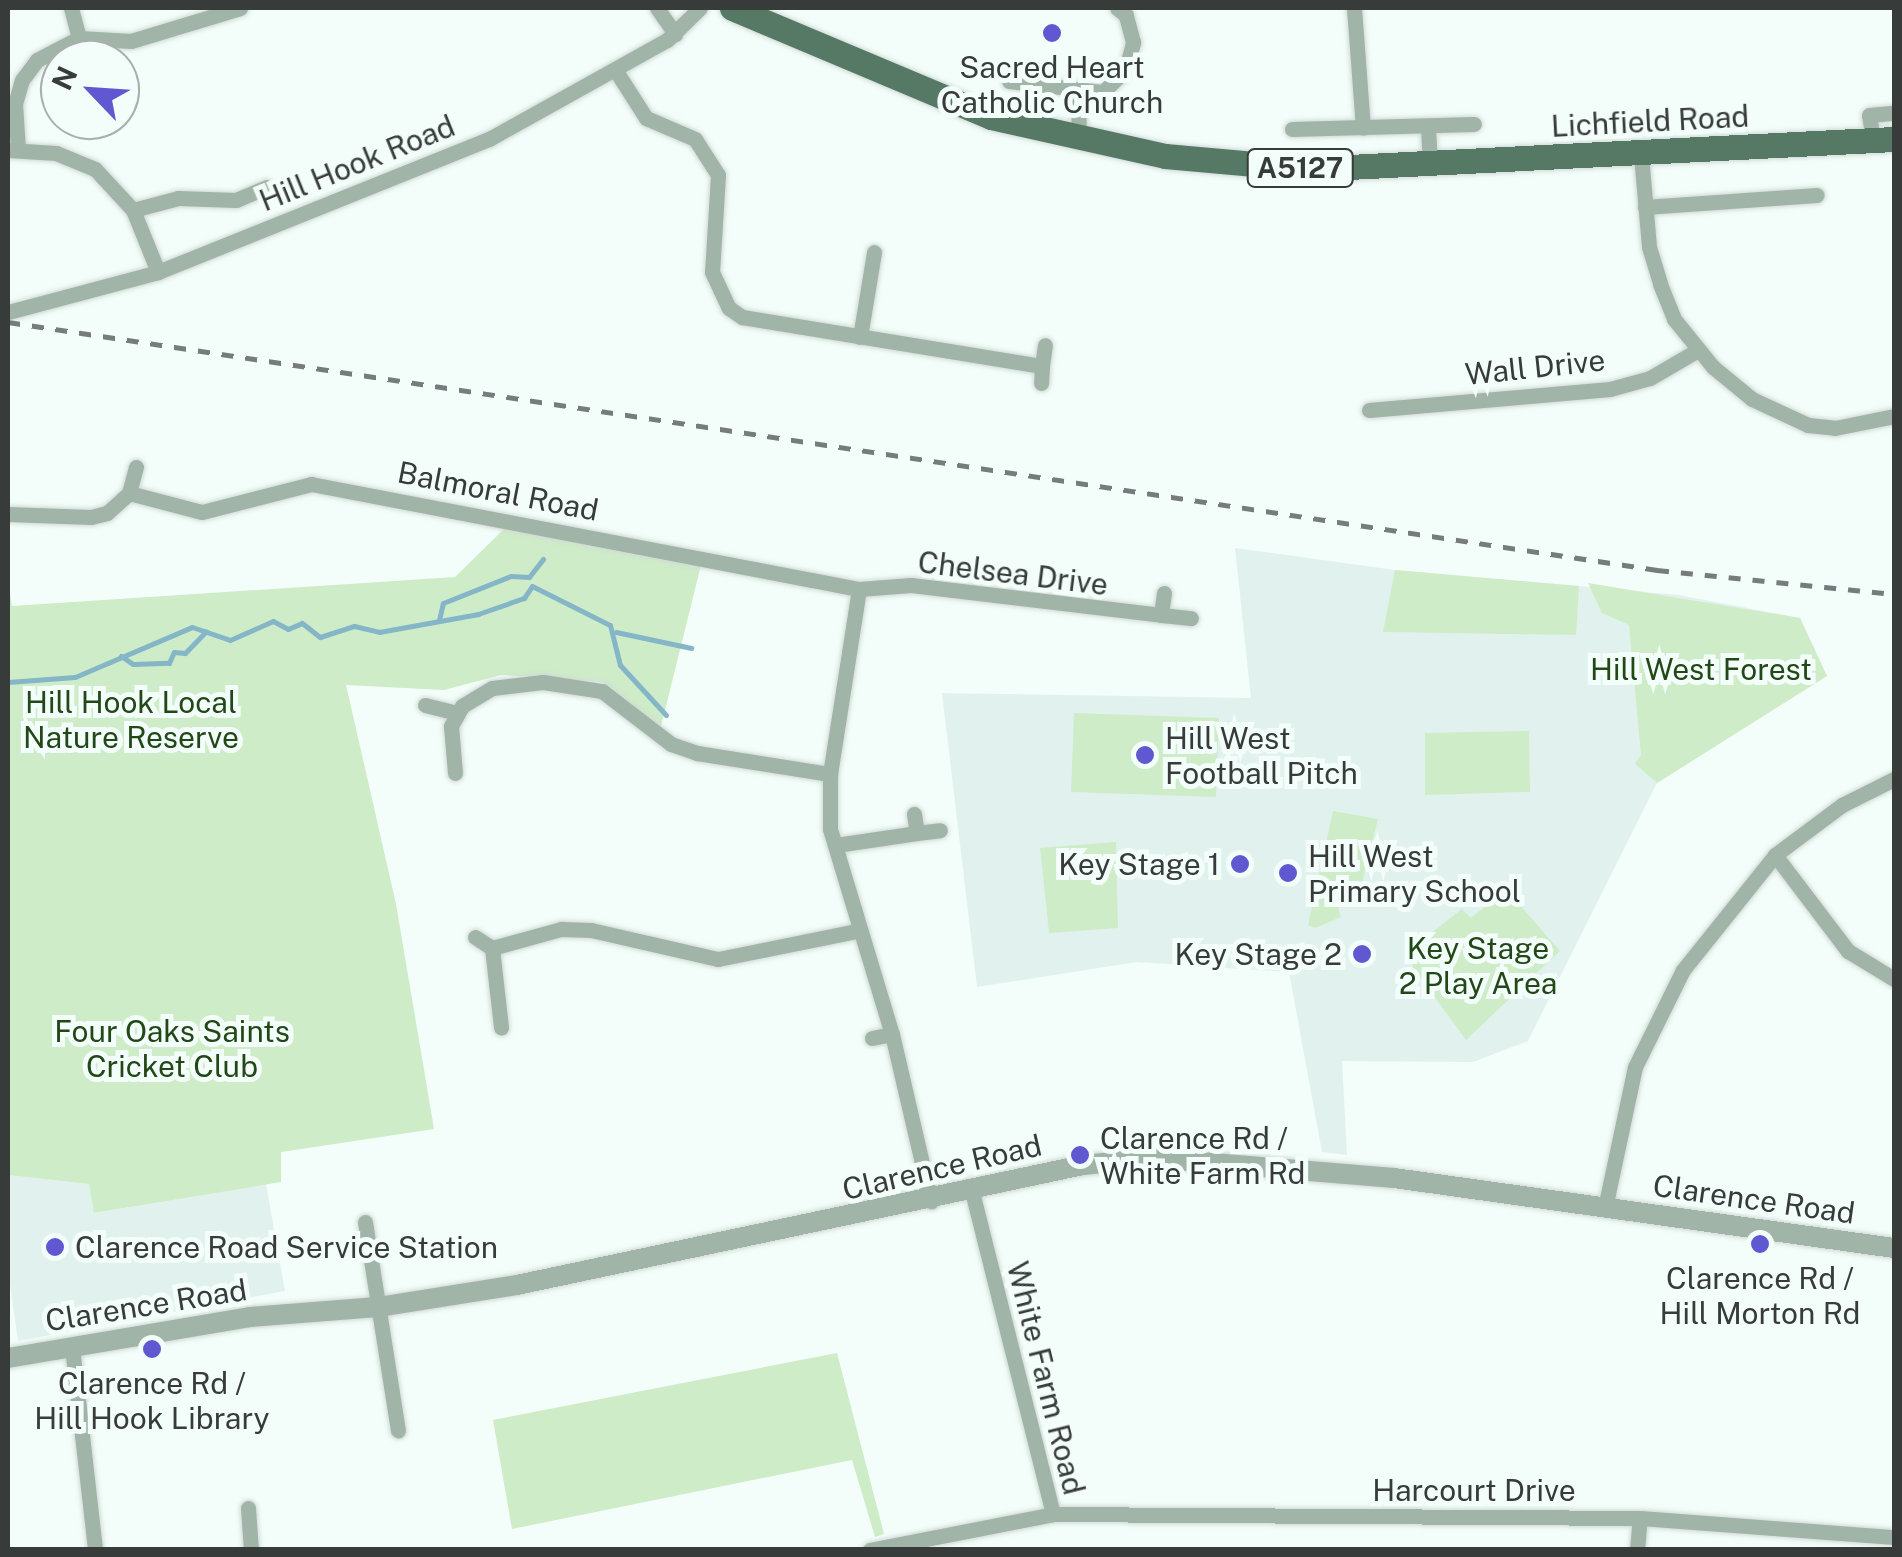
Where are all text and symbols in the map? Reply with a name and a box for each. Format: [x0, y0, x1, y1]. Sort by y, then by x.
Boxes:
marker: Sacred Heart Catholic Church [1041, 22, 1063, 44]
north arrow [40, 40, 140, 140]
place label: Sacred Heart Catholic Church [941, 49, 1163, 120]
text: N [45, 61, 84, 95]
street label: Lichfield Road [1550, 98, 1750, 144]
street label: Hill Hook Road [254, 107, 460, 219]
road number: A5127 [1245, 145, 1355, 191]
street label: Wall Drive [1463, 342, 1607, 392]
street label: Balmoral Road [395, 454, 601, 528]
street label: Chelsea Drive [916, 543, 1110, 603]
park label: Hill West Forest [1590, 651, 1812, 687]
park label: Hill Hook Local Nature Reserve [23, 684, 239, 754]
place label: Hill West Football Pitch [1165, 720, 1358, 790]
marker: Hill West Football Pitch [1134, 744, 1156, 766]
place label: Hill West Primary School [1308, 838, 1521, 908]
place label: Key Stage 1 [1058, 846, 1220, 882]
marker: Key Stage 1 [1229, 853, 1251, 875]
marker: Hill West Primary School [1277, 862, 1299, 884]
park label: Key Stage 2 Play Area [1399, 930, 1557, 1000]
place label: Key Stage 2 [1174, 936, 1342, 972]
marker: Key Stage 2 [1351, 943, 1373, 965]
park label: Four Oaks Saints Cricket Club [54, 1013, 290, 1084]
place label: Clarence Rd / White Farm Rd [1100, 1120, 1306, 1190]
street label: Clarence Road [839, 1127, 1045, 1207]
marker: Clarence Rd / White Farm Rd [1069, 1144, 1091, 1166]
street label: Clarence Road [1651, 1167, 1857, 1231]
place label: Clarence Road Service Station [75, 1229, 498, 1265]
marker: Clarence Rd / Hill Morton Rd [1749, 1233, 1771, 1255]
marker: Clarence Road Service Station [44, 1236, 66, 1258]
street label: White Farm Road [1000, 1258, 1092, 1498]
place label: Clarence Rd / Hill Morton Rd [1660, 1260, 1860, 1330]
street label: Clarence Road [43, 1271, 249, 1339]
marker: Clarence Rd / Hill Hook Library [141, 1338, 163, 1360]
place label: Clarence Rd / Hill Hook Library [34, 1365, 270, 1436]
street label: Harcourt Drive [1372, 1472, 1576, 1508]

